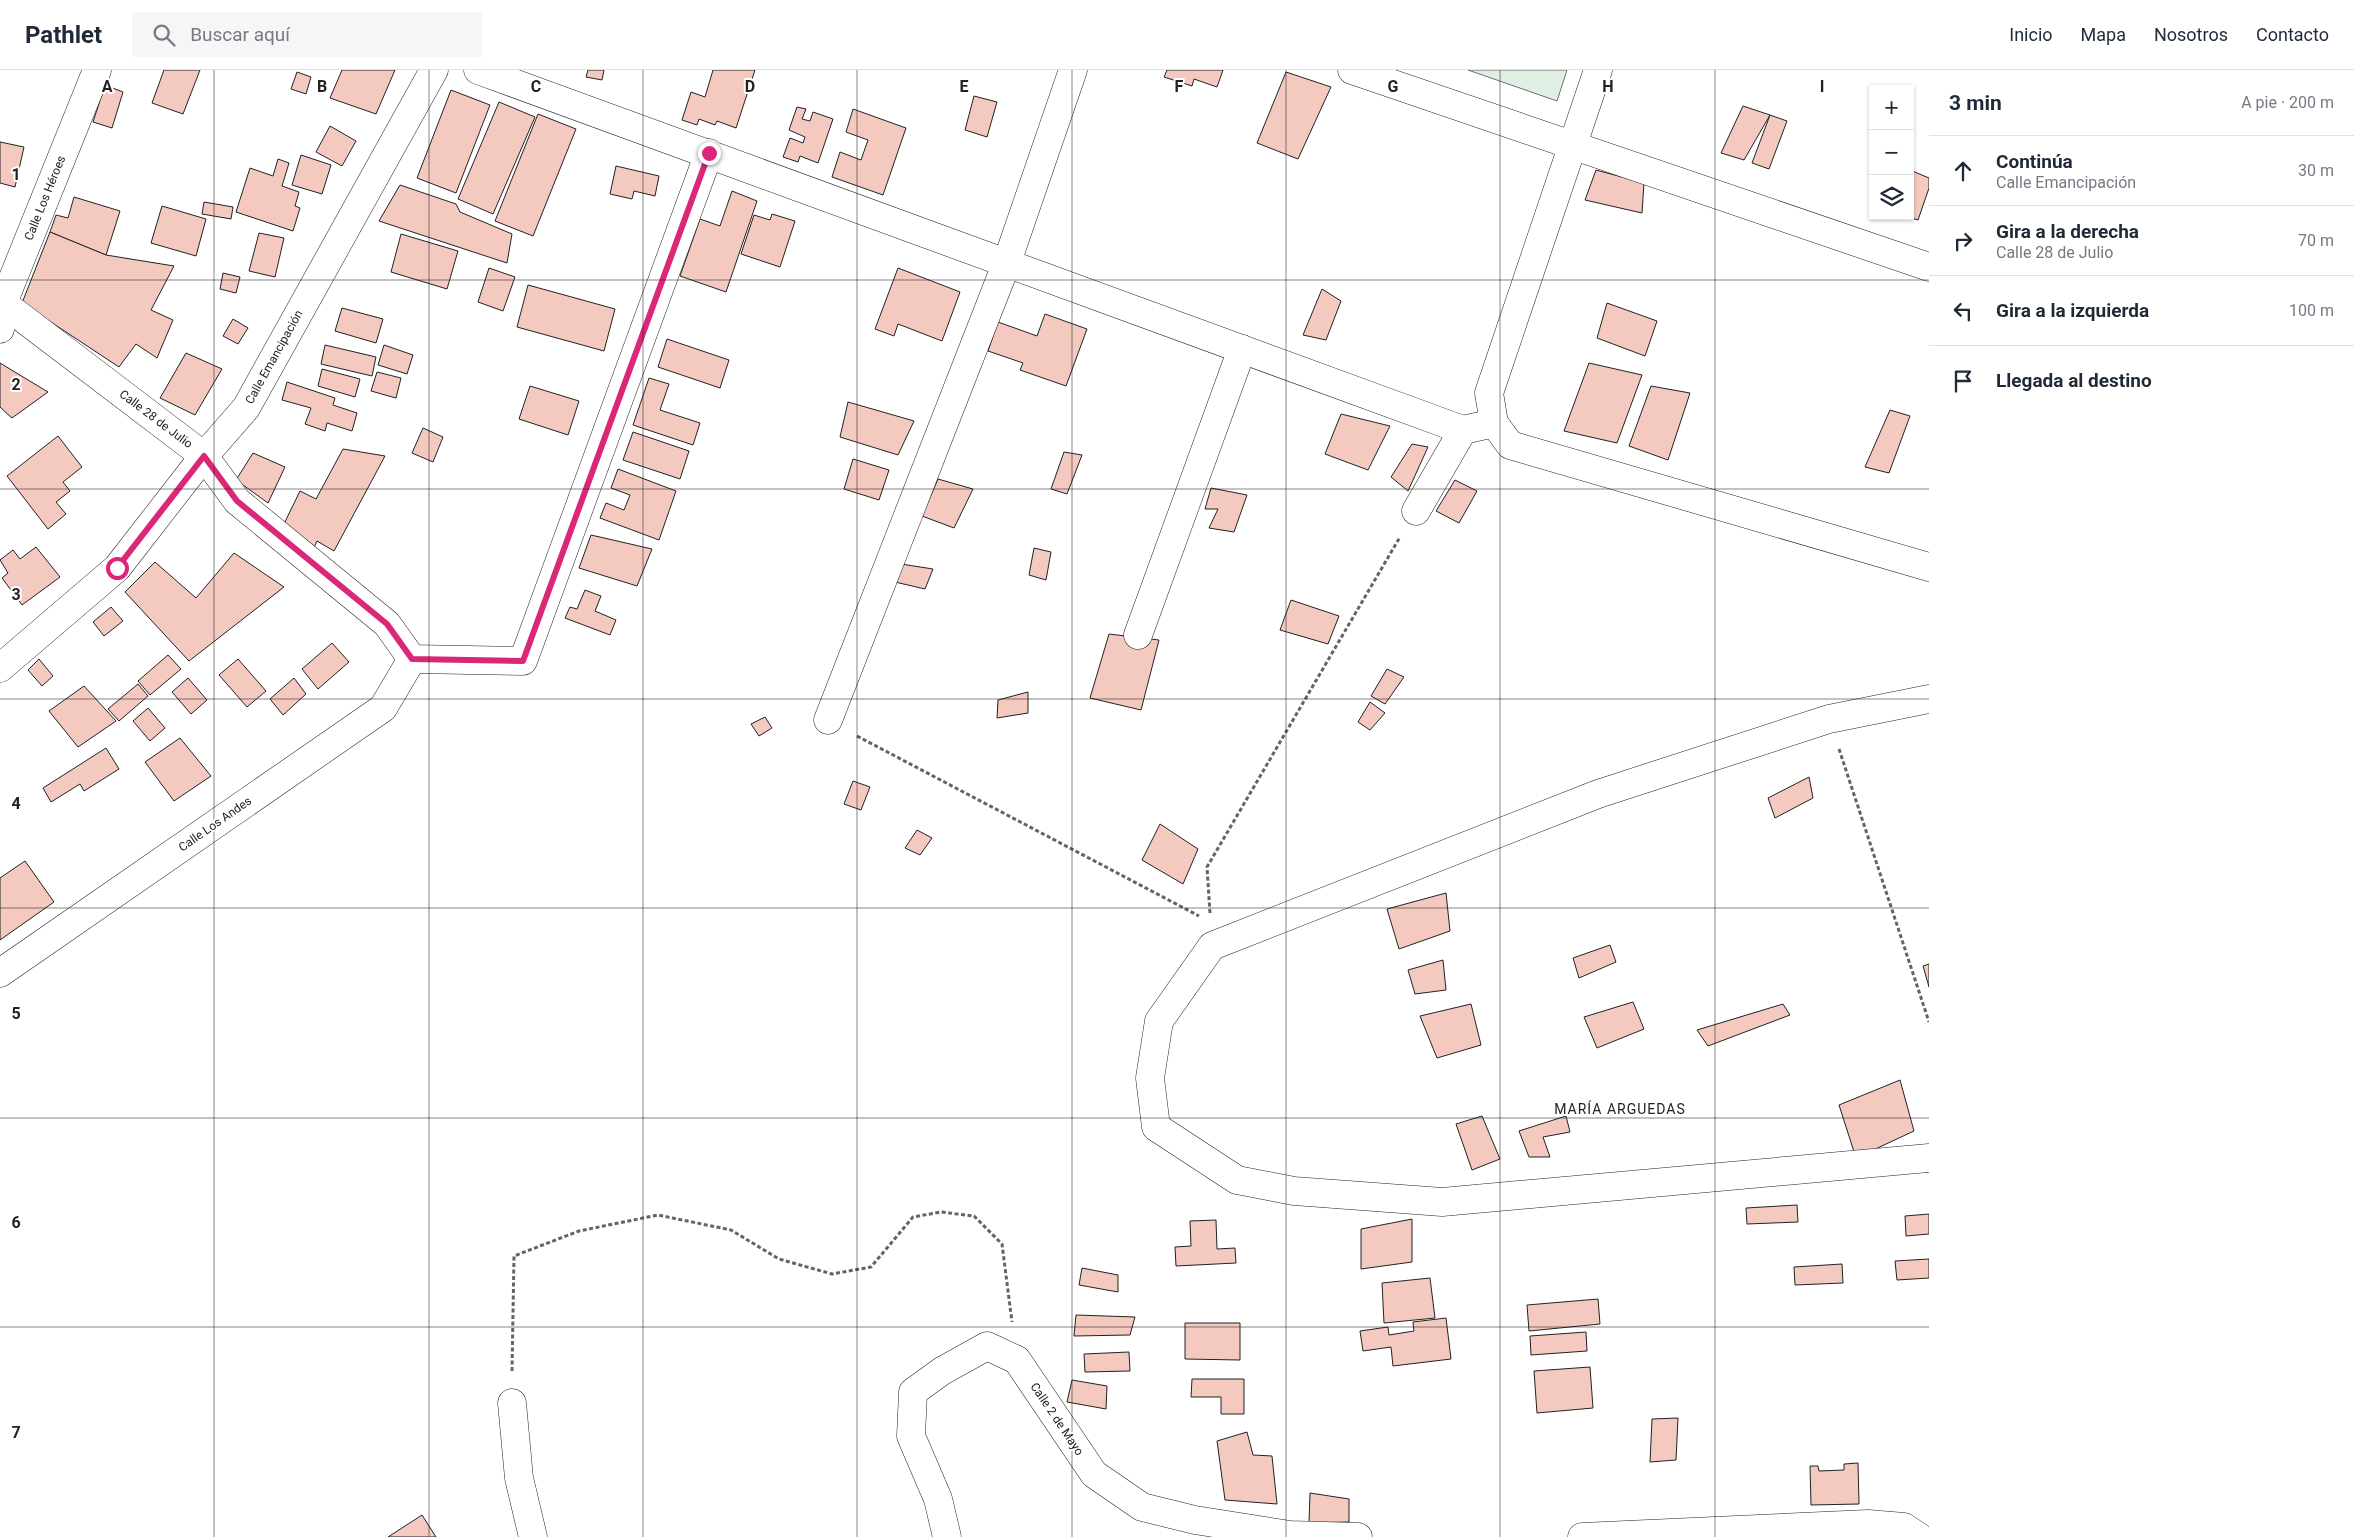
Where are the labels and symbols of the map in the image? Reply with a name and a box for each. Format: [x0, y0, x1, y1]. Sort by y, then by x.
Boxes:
text: A [102, 77, 113, 96]
text: B [317, 77, 327, 96]
text: C [531, 77, 541, 96]
text: D [745, 77, 755, 96]
text: E [960, 77, 969, 96]
text: F [1175, 77, 1184, 96]
text: G [1388, 77, 1399, 96]
text: H [1602, 77, 1614, 96]
text: I [1820, 77, 1824, 96]
route end [698, 142, 721, 165]
street label: Calle Los Héroes [22, 154, 68, 242]
text: 1 [11, 165, 21, 184]
street label: Calle Emancipación [242, 308, 306, 406]
text: 2 [11, 375, 21, 394]
street label: Calle 28 de Julio [117, 387, 195, 451]
route start [106, 557, 129, 580]
text: 3 [11, 585, 21, 604]
text: 4 [11, 794, 21, 813]
street label: Calle Los Andes [176, 794, 254, 854]
text: 5 [11, 1004, 21, 1023]
district label: MARÍA ARGUEDAS [1554, 1100, 1686, 1117]
text: 6 [11, 1213, 21, 1232]
street label: Calle 2 de Mayo [1028, 1380, 1087, 1458]
text: 7 [11, 1423, 21, 1442]

